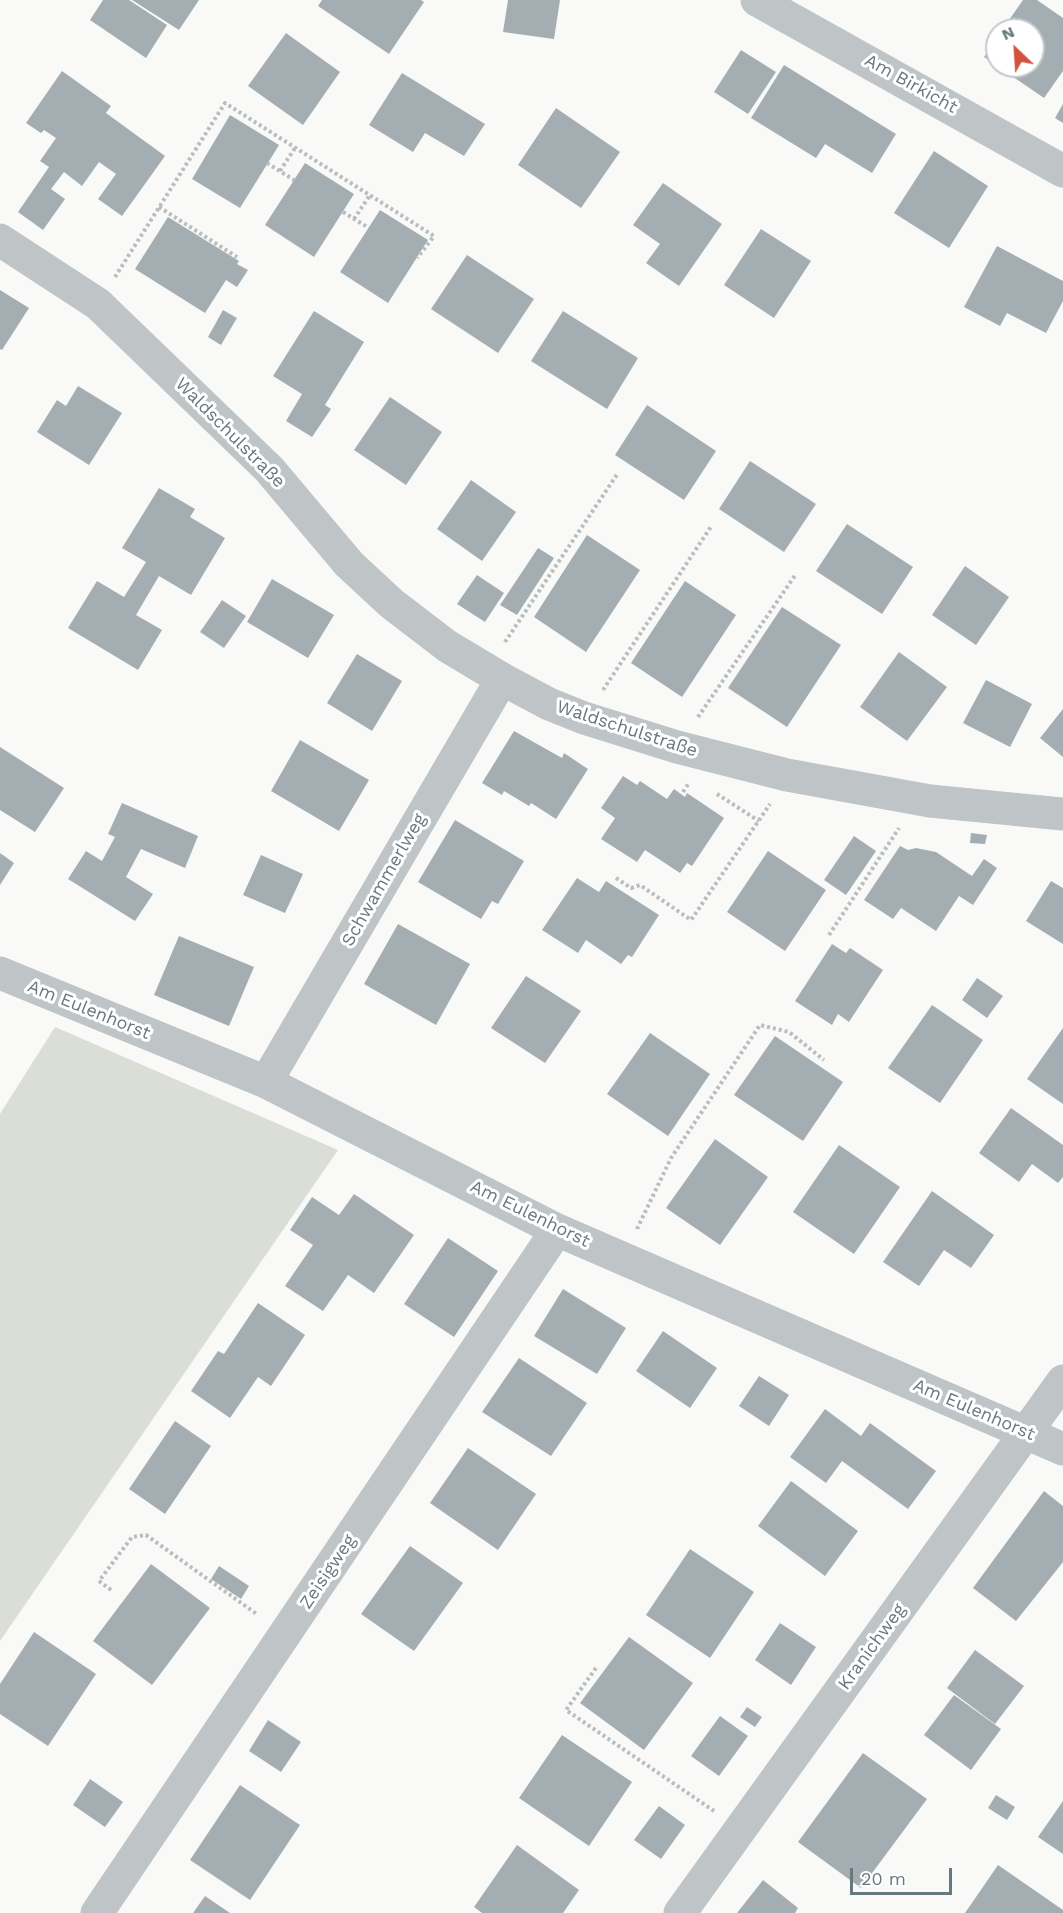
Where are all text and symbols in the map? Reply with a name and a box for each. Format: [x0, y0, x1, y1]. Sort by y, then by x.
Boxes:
north arrow [985, 18, 1045, 78]
text: N [999, 22, 1017, 44]
street label: Am Birkicht [861, 50, 961, 118]
street label: Waldschulstraße [171, 374, 289, 492]
street label: Waldschulstraße [554, 696, 700, 762]
street label: Schwammerlweg [337, 810, 431, 950]
street label: Am Eulenhorst [24, 976, 154, 1044]
street label: Am Eulenhorst [467, 1176, 593, 1252]
street label: Am Eulenhorst [910, 1375, 1038, 1445]
street label: Zeisigweg [295, 1531, 361, 1613]
street label: Kranichweg [834, 1600, 910, 1694]
scale bar [853, 1856, 955, 1894]
text: 20 m [861, 1868, 906, 1889]

